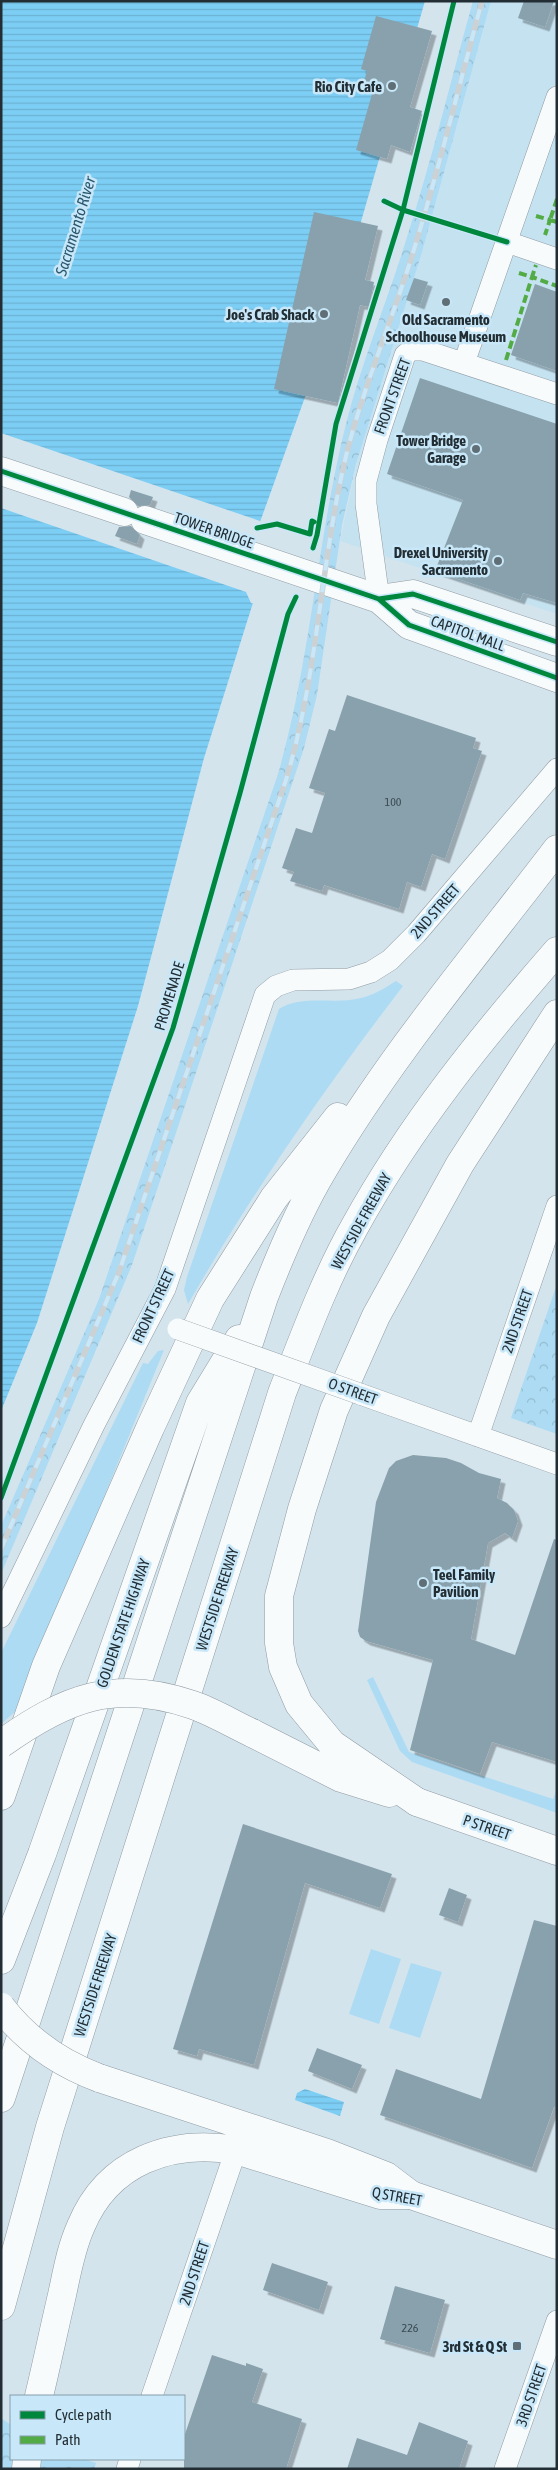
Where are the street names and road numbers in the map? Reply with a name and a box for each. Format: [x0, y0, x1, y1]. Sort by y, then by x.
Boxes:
street label: FRONT STREET [370, 355, 414, 436]
street label: TOWER BRIDGE [172, 508, 257, 552]
street label: CAPITOL MALL [429, 612, 507, 654]
street label: 2ND STREET [407, 880, 463, 942]
street label: PROMENADE [151, 959, 188, 1032]
street label: WESTSIDE FREEWAY [328, 1170, 395, 1272]
street label: FRONT STREET [129, 1266, 178, 1346]
street label: 2ND STREET [498, 1287, 536, 1355]
street label: O STREET [326, 1374, 380, 1408]
street label: WESTSIDE FREEWAY [192, 1545, 242, 1653]
street label: GOLDEN STATE HIGHWAY [93, 1556, 153, 1690]
street label: P STREET [461, 1811, 513, 1843]
street label: WESTSIDE FREEWAY [70, 1931, 120, 2039]
street label: Q STREET [371, 2183, 424, 2209]
street label: 2ND STREET [176, 2239, 212, 2307]
street label: 3RD STREET [512, 2361, 550, 2428]

